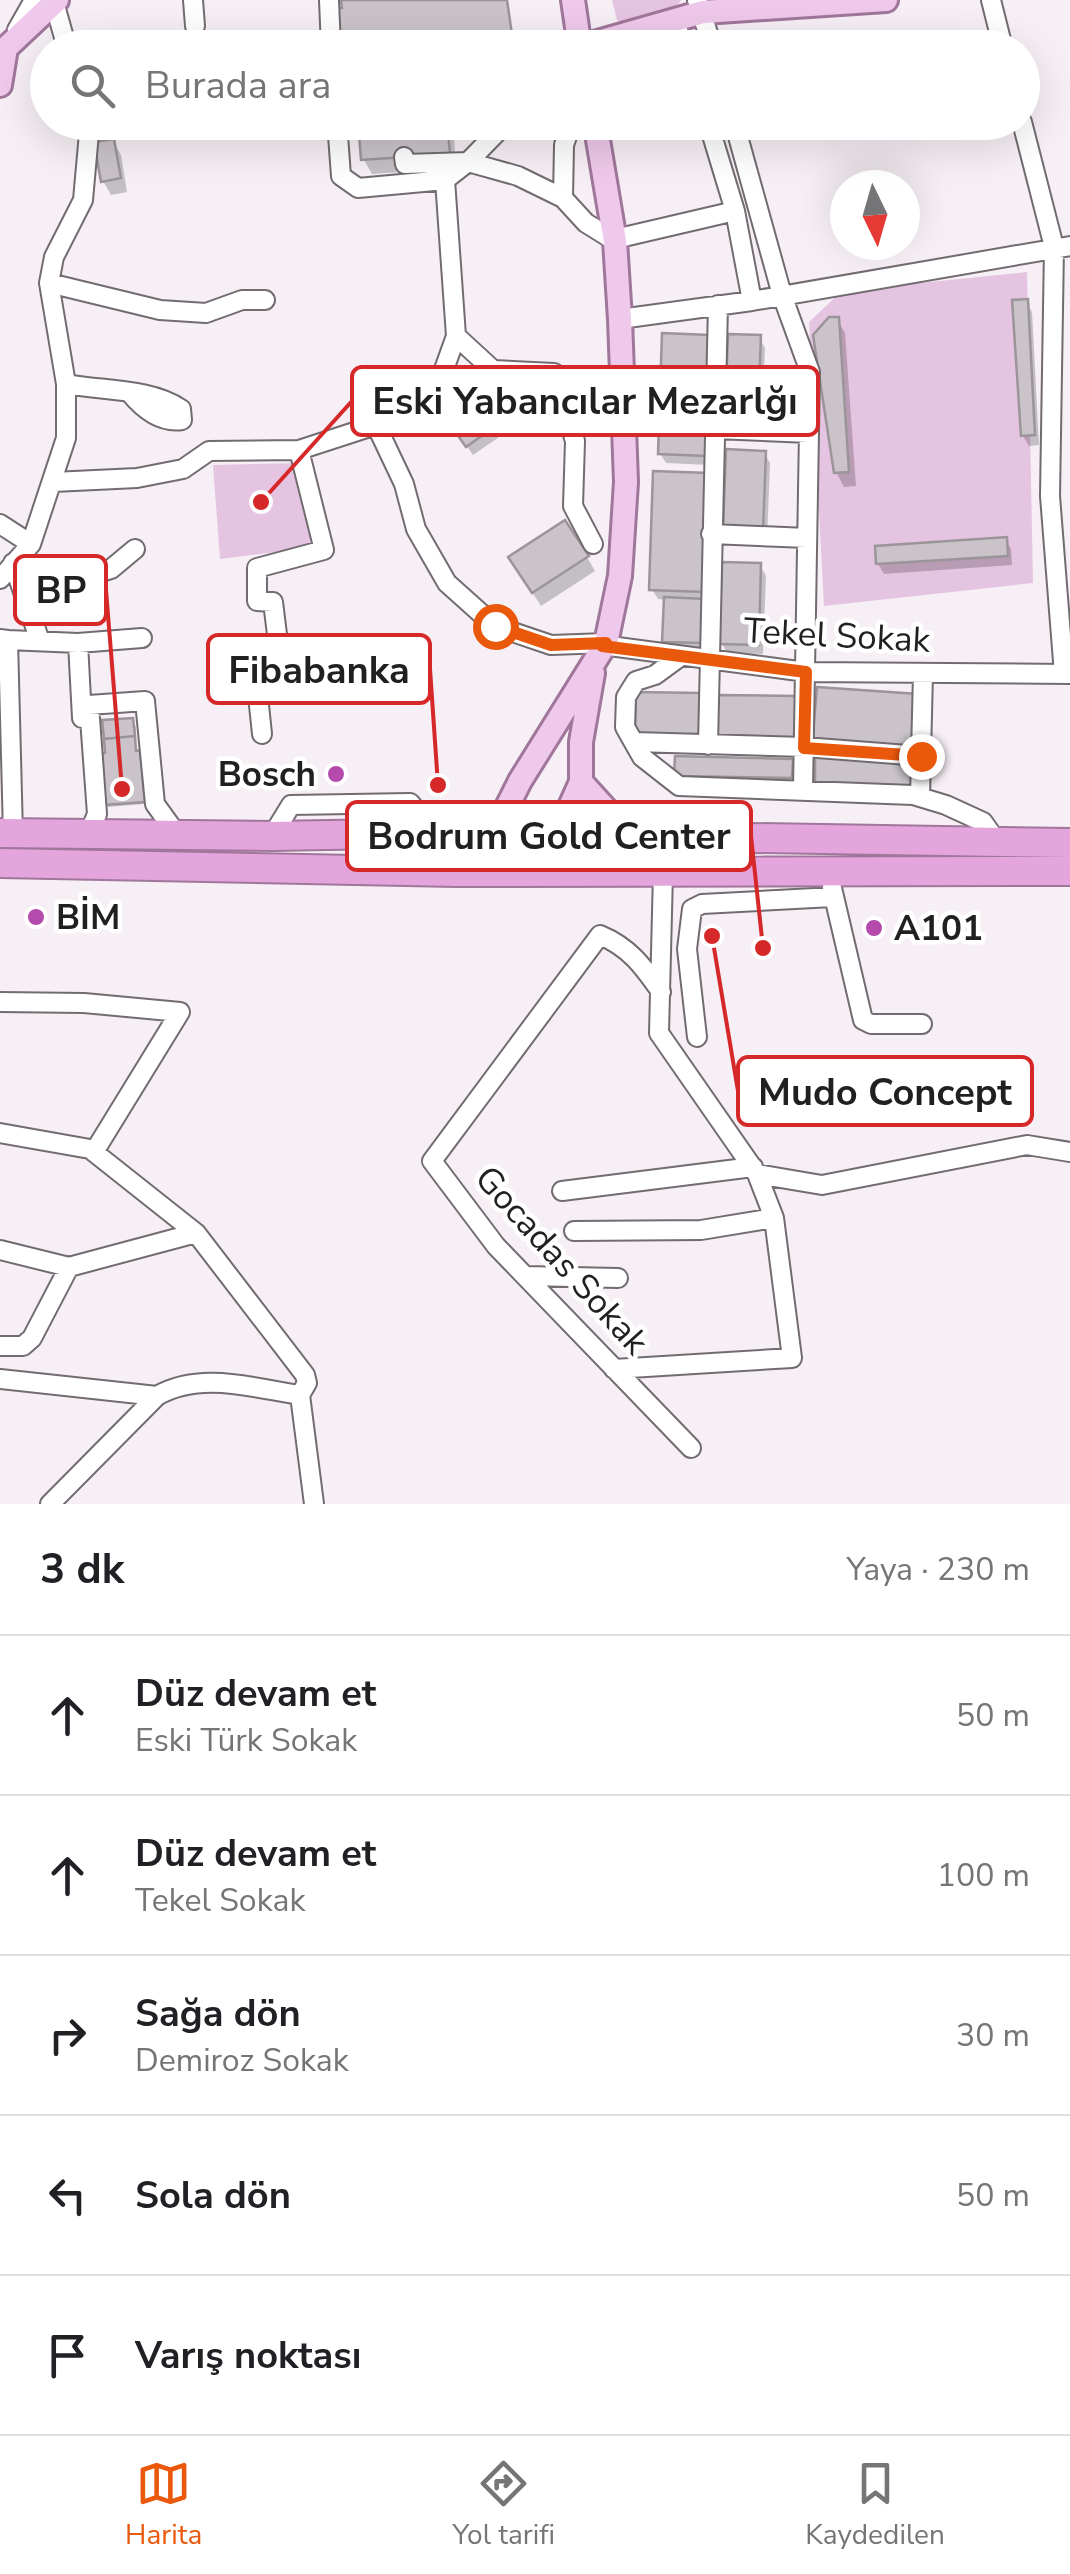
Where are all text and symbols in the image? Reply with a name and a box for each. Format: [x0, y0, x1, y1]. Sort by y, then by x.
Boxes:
search box [30, 30, 1040, 140]
icon: search [65, 58, 120, 113]
text: Burada ara [145, 60, 331, 111]
north arrow [830, 170, 920, 260]
callout: Eski Yabancılar Mezarlğı [352, 367, 818, 435]
text: Eski Yabancılar Mezarlğı [372, 376, 798, 427]
callout: BP [15, 556, 106, 624]
text: BP [36, 565, 86, 616]
route start [473, 604, 519, 650]
street label: Tekel Sokak [743, 607, 932, 664]
callout: Fibabanka [208, 635, 430, 703]
text: Fibabanka [228, 645, 410, 696]
route end [899, 734, 945, 780]
place label: Bosch [218, 751, 316, 798]
marker: Bosch [325, 763, 347, 785]
callout: Bodrum Gold Center [347, 802, 751, 870]
text: Bodrum Gold Center [367, 811, 731, 862]
place label: BİM [56, 894, 120, 941]
place label: A101 [894, 905, 983, 952]
marker: BİM [25, 906, 47, 928]
marker: A101 [863, 917, 885, 939]
callout: Mudo Concept [738, 1057, 1032, 1125]
text: Mudo Concept [758, 1067, 1012, 1118]
street label: Gocadas Sokak [464, 1156, 659, 1365]
text: 3 dk [40, 1541, 124, 1598]
text: Yaya · 230 m [847, 1548, 1030, 1591]
text: Düz devam et [135, 1668, 376, 1719]
icon: ahead [40, 1688, 95, 1743]
text: 50 m [956, 1694, 1030, 1737]
text: Eski Türk Sokak [135, 1719, 357, 1762]
text: Düz devam et [135, 1828, 376, 1879]
icon: ahead [40, 1848, 95, 1903]
text: 100 m [937, 1854, 1030, 1897]
text: Tekel Sokak [135, 1879, 305, 1922]
text: Sağa dön [135, 1988, 301, 2039]
icon: right [40, 2008, 95, 2063]
text: 30 m [956, 2014, 1030, 2057]
text: Demiroz Sokak [135, 2039, 349, 2082]
icon: left [40, 2168, 95, 2223]
text: Sola dön [135, 2170, 291, 2221]
text: 50 m [956, 2174, 1030, 2217]
icon: arrive [40, 2328, 95, 2383]
text: Varış noktası [135, 2330, 362, 2381]
tab: Harita [125, 2456, 202, 2554]
tab: Yol tarifi [453, 2456, 555, 2554]
tab: Kaydedilen [805, 2456, 945, 2554]

